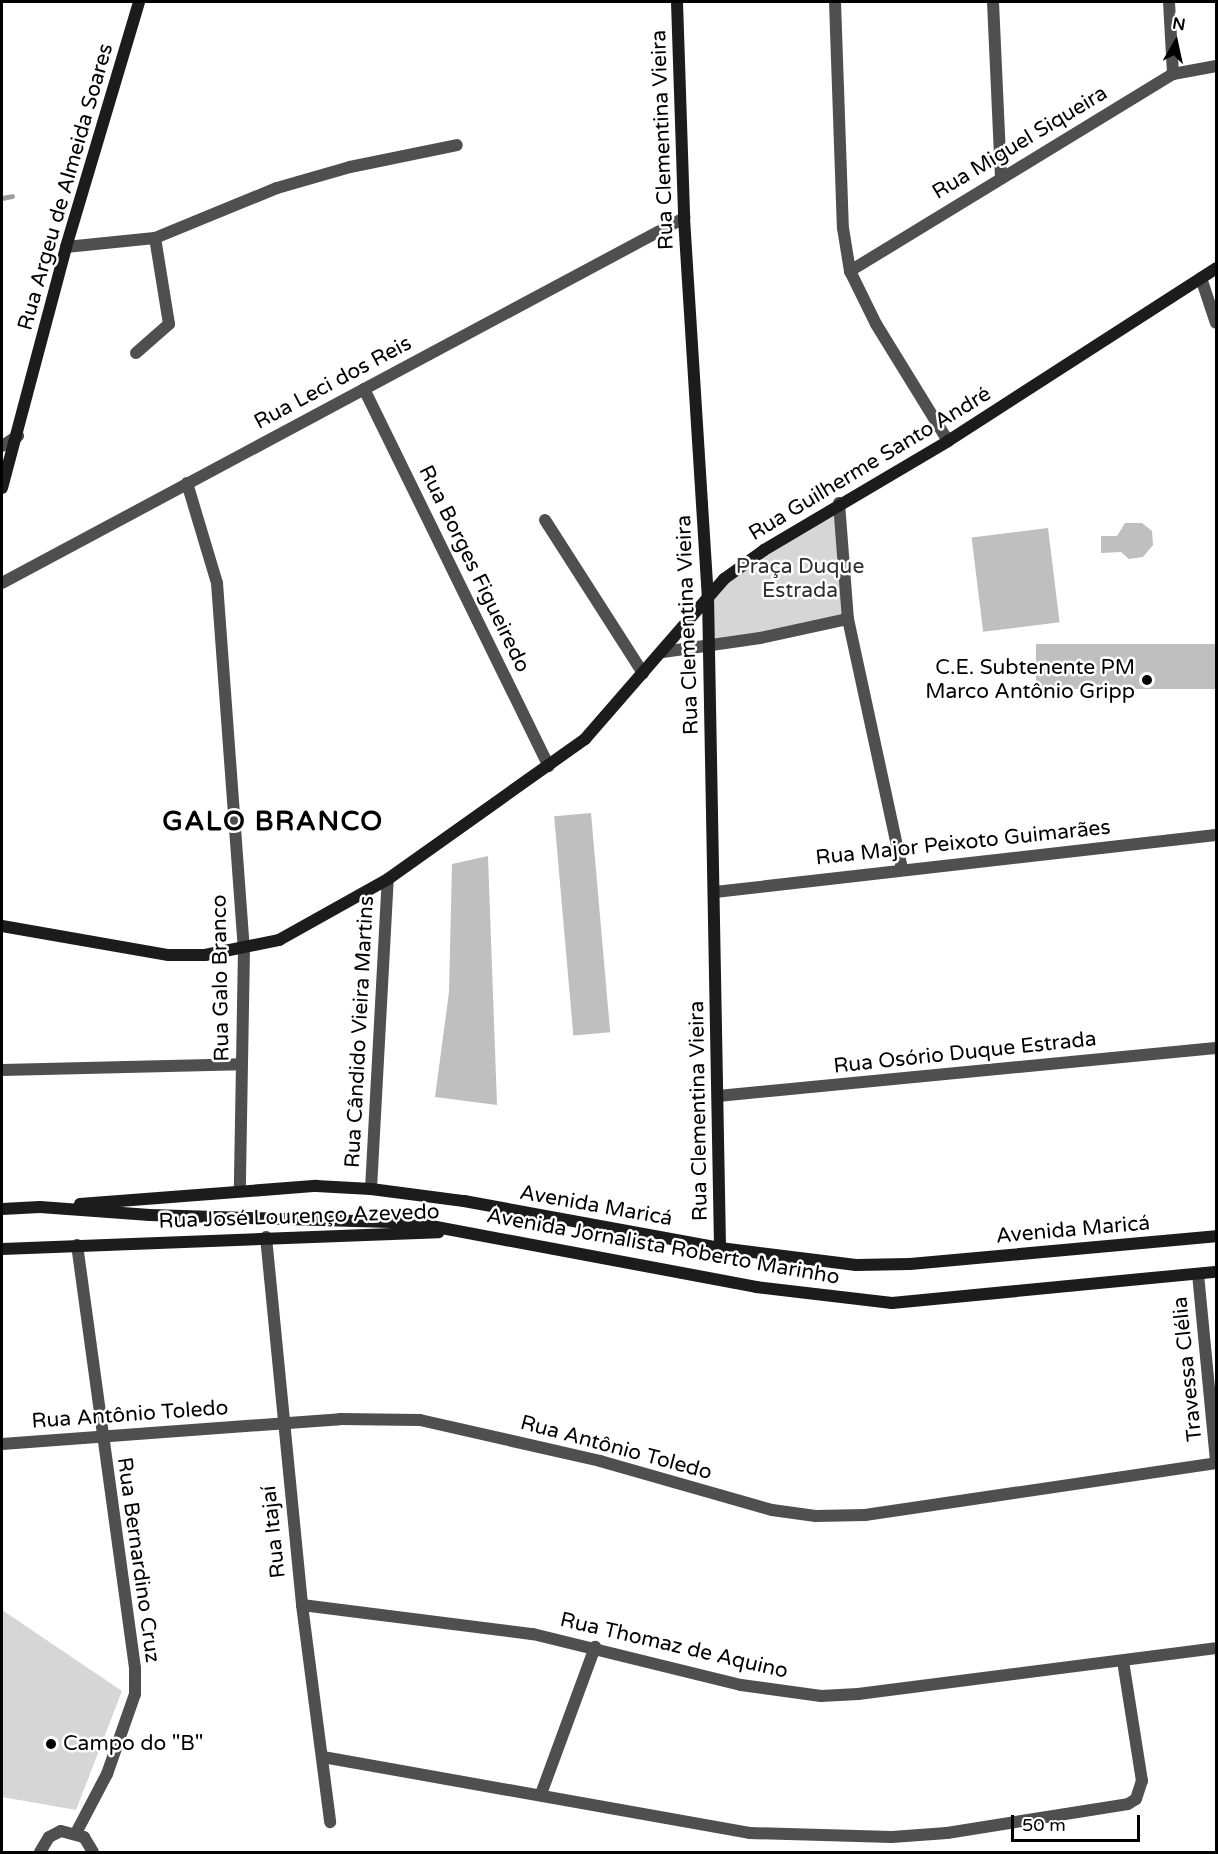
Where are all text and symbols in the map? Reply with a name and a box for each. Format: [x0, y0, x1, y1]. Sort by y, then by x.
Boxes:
north arrow [1146, 12, 1206, 72]
text: N [1171, 13, 1187, 35]
street label: Rua Clementina Vieira [647, 29, 679, 251]
street label: Rua Argeu de Almeida Soares [13, 41, 119, 333]
street label: Rua Miguel Siqueira [928, 81, 1112, 205]
street label: Rua Leci dos Reis [250, 331, 416, 435]
street label: Rua Guilherme Santo André [744, 382, 996, 546]
street label: Rua Borges Figueiredo [413, 461, 535, 677]
street label: Rua Clementina Vieira [672, 514, 704, 736]
park label: Praça Duque Estrada [736, 554, 864, 604]
place label: C.E. Subtenente PM Marco Antônio Gripp [925, 655, 1135, 705]
marker: C.E. Subtenente PM Marco Antônio Gripp [1140, 673, 1154, 687]
district label: GALO BRANCO [162, 806, 384, 838]
street label: Rua Major Peixoto Guimarães [814, 815, 1112, 871]
street label: Rua Galo Branco [207, 894, 235, 1062]
street label: Rua Cândido Vieira Martins [340, 895, 380, 1169]
street label: Rua Clementina Vieira [684, 1001, 714, 1221]
street label: Rua Osório Duque Estrada [832, 1027, 1098, 1079]
street label: Avenida Maricá [518, 1180, 674, 1232]
street label: Rua José Lourenço Azevedo [158, 1200, 440, 1234]
street label: Avenida Jornalista Roberto Marinho [485, 1204, 841, 1290]
street label: Avenida Maricá [995, 1211, 1151, 1249]
street label: Travessa Clélia [1168, 1295, 1208, 1443]
street label: Rua Antônio Toledo [31, 1396, 229, 1434]
street label: Rua Antônio Toledo [517, 1410, 715, 1486]
street label: Rua Bernardino Cruz [111, 1456, 165, 1664]
street label: Rua Itajaí [257, 1484, 291, 1580]
street label: Rua Thomaz de Aquino [558, 1608, 790, 1684]
place label: Campo do "B" [63, 1731, 203, 1757]
marker: Campo do "B" [44, 1737, 58, 1751]
scale bar [1014, 1803, 1143, 1841]
text: 50 m [1022, 1814, 1066, 1836]

